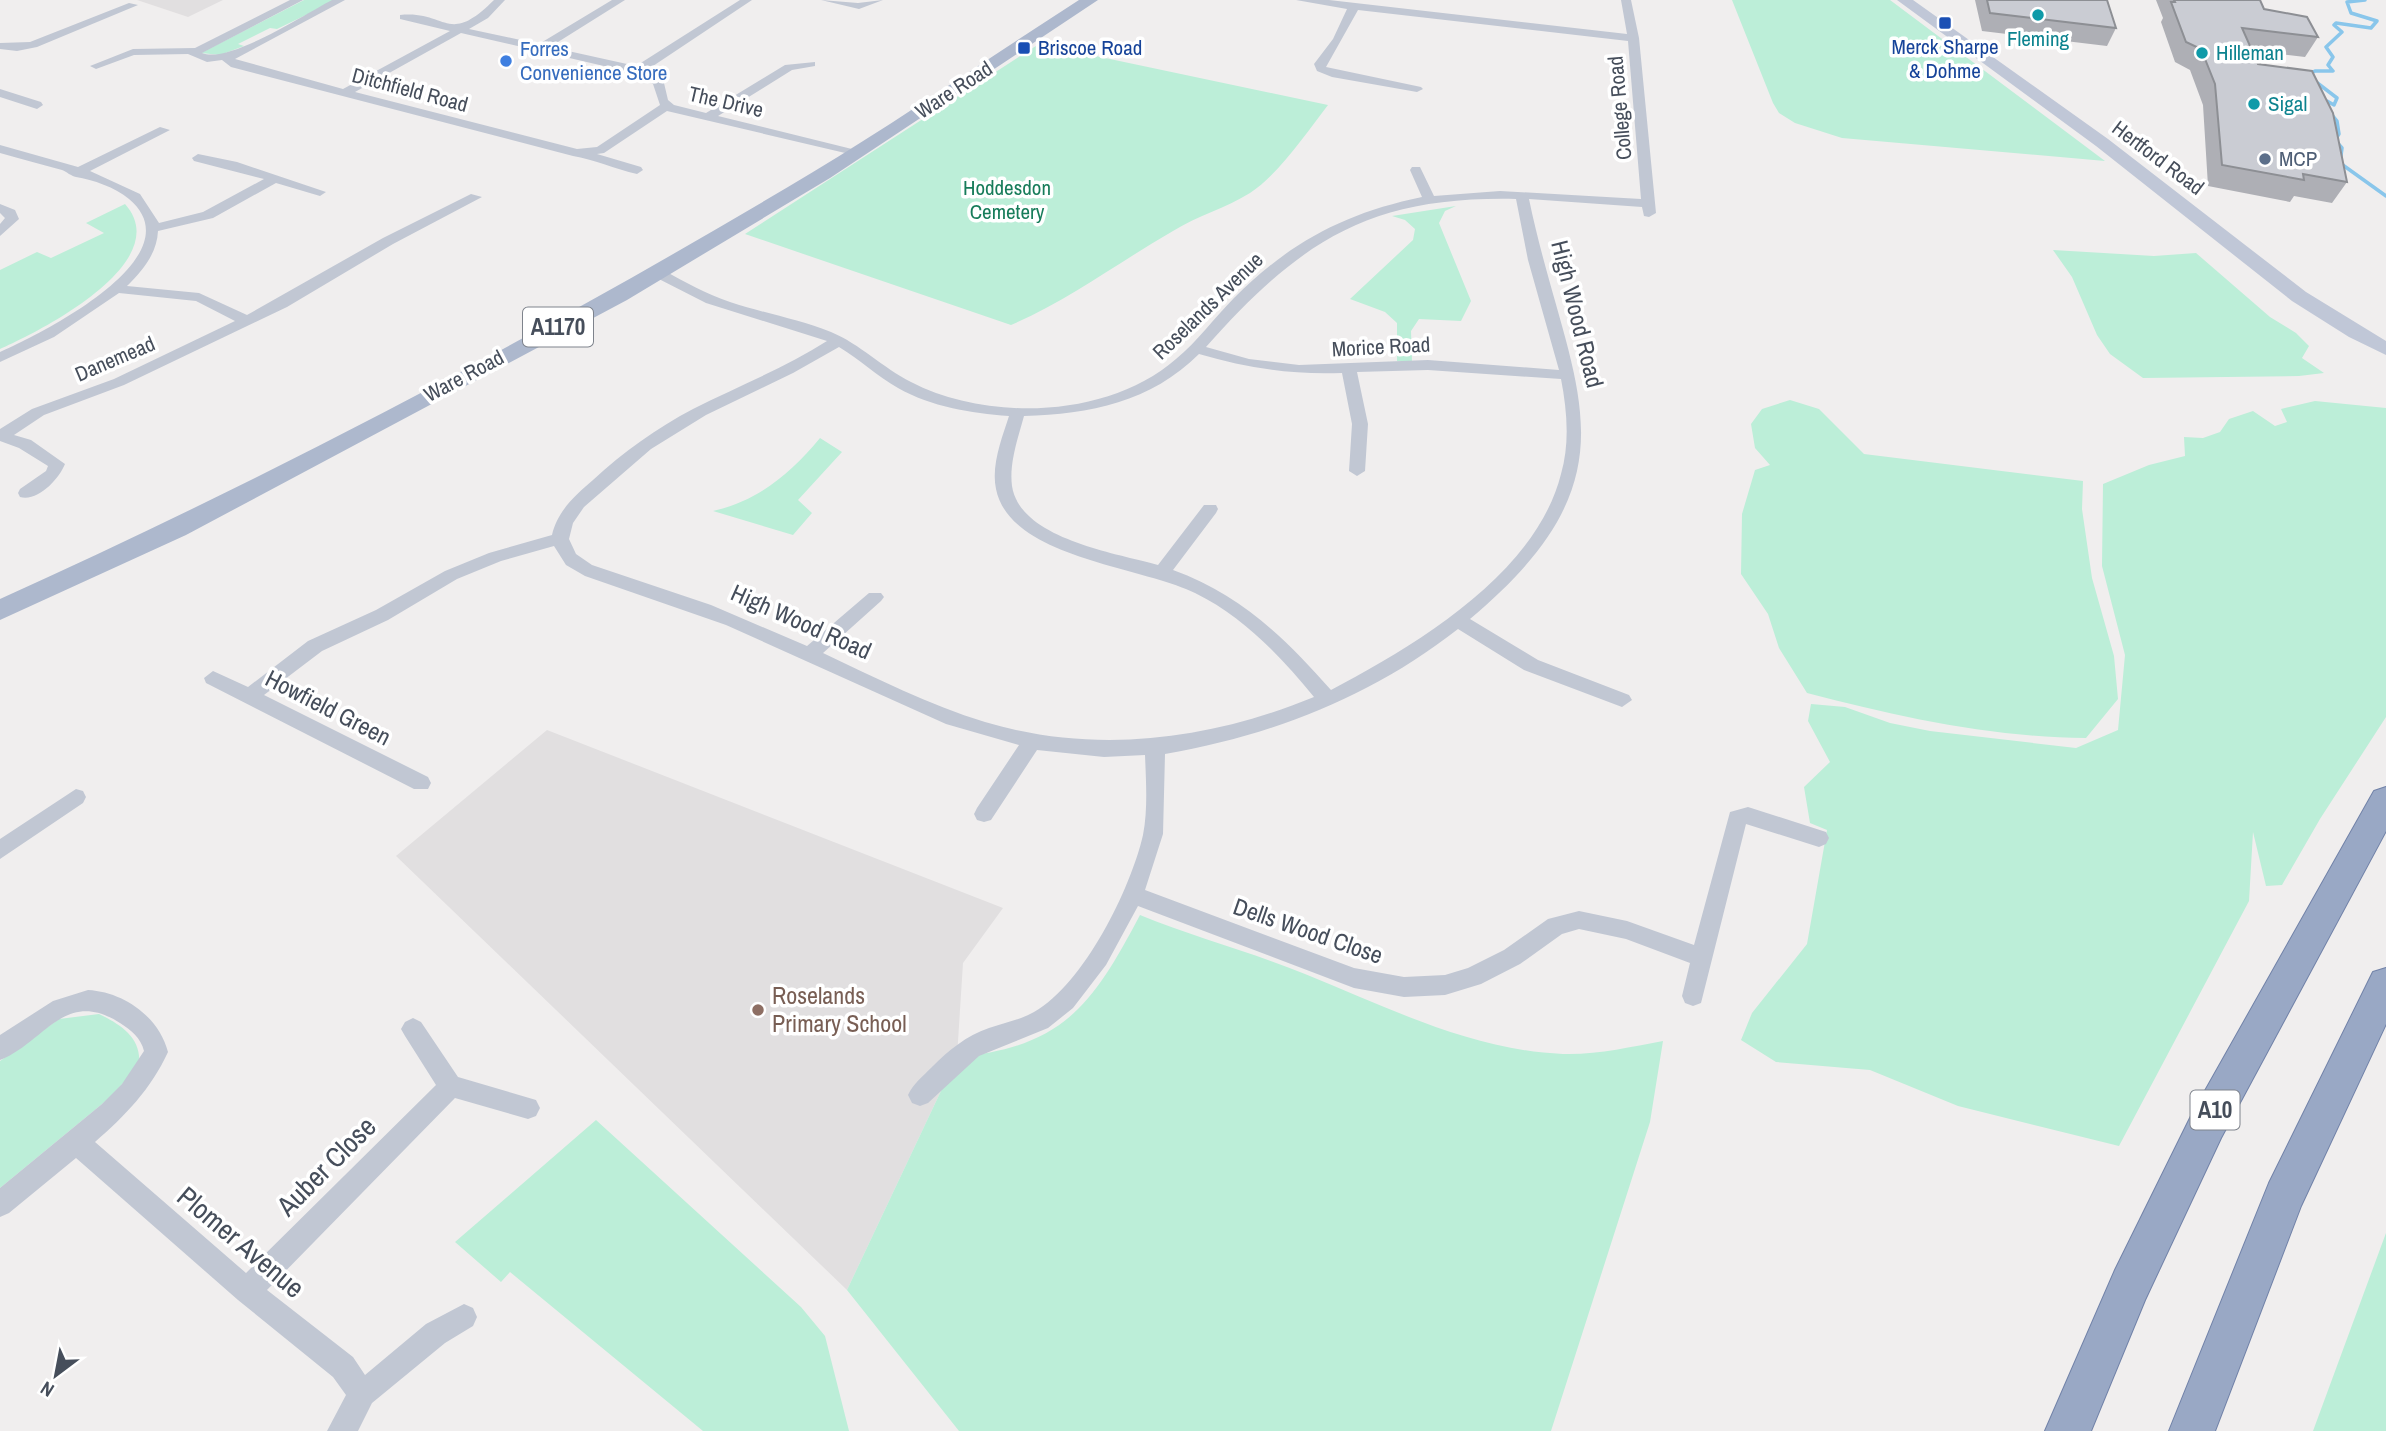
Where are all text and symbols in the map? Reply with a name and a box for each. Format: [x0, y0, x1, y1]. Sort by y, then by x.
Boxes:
marker: Fleming [2030, 7, 2046, 23]
marker: Merck Sharpe & Dohme [1937, 15, 1953, 31]
place label: Fleming [2007, 24, 2070, 53]
place label: Merck Sharpe & Dohme [1891, 32, 1999, 85]
place label: Briscoe Road [1038, 33, 1142, 62]
place label: Forres Convenience Store [520, 34, 667, 87]
place label: Hilleman [2216, 38, 2284, 67]
marker: Briscoe Road [1016, 40, 1032, 56]
marker: Hilleman [2194, 45, 2210, 61]
marker: Forres Convenience Store [498, 53, 514, 69]
street label: Ware Road [910, 54, 998, 125]
street label: College Road [1601, 55, 1638, 161]
street label: Ditchfield Road [349, 60, 471, 119]
street label: The Drive [686, 79, 766, 124]
place label: Sigal [2268, 89, 2307, 118]
marker: Sigal [2246, 96, 2262, 112]
street label: Hertford Road [2106, 113, 2210, 202]
place label: MCP [2279, 144, 2317, 173]
marker: MCP [2257, 151, 2273, 167]
park label: Hoddesdon Cemetery [963, 173, 1051, 226]
street label: High Wood Road [1544, 237, 1612, 391]
street label: Roselands Avenue [1146, 245, 1269, 366]
road number: A1170 [523, 308, 593, 346]
street label: Danemead [70, 329, 159, 388]
street label: Morice Road [1331, 329, 1431, 364]
street label: Ware Road [419, 342, 509, 409]
street label: High Wood Road [726, 576, 877, 666]
street label: Howfield Green [260, 662, 397, 752]
street label: Dells Wood Close [1229, 890, 1387, 971]
place label: Roselands Primary School [772, 979, 907, 1039]
marker: Roselands Primary School [750, 1002, 766, 1018]
road number: A10 [2190, 1091, 2240, 1130]
street label: Auber Close [267, 1108, 384, 1225]
street label: Plomer Avenue [169, 1178, 313, 1306]
north arrow [21, 1340, 91, 1410]
text: N [35, 1375, 59, 1403]

